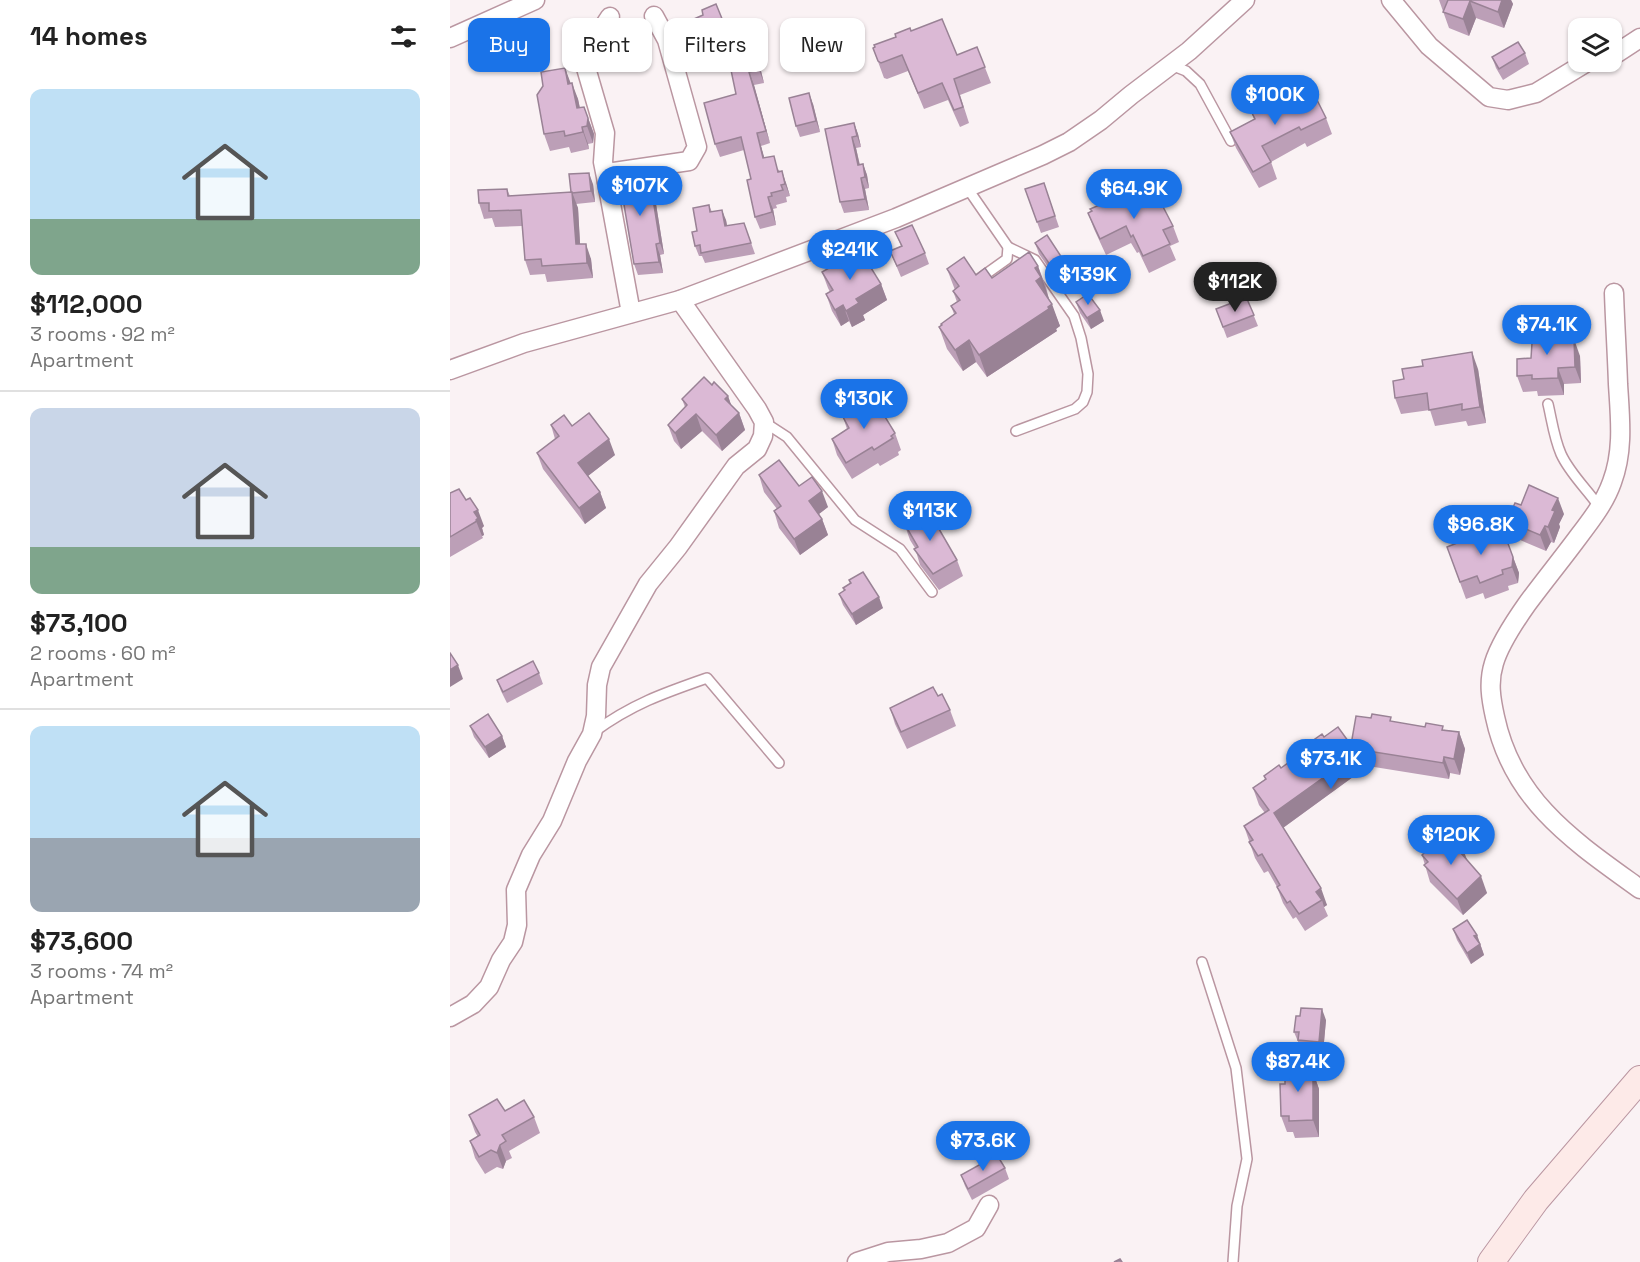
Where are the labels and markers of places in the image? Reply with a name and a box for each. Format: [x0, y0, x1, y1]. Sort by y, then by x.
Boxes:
pin: $100K [1233, 75, 1317, 126]
pin: $107K [598, 166, 682, 217]
pin: $64.9K [1085, 169, 1183, 220]
pin: $241K [808, 230, 892, 281]
pin: $139K [1046, 255, 1130, 306]
pin: $112K [1193, 262, 1277, 313]
pin: $74.1K [1498, 305, 1596, 356]
pin: $130K [822, 379, 906, 430]
pin: $113K [888, 491, 972, 542]
pin: $96.8K [1432, 505, 1530, 556]
pin: $73.1K [1282, 739, 1380, 790]
pin: $120K [1409, 815, 1493, 866]
pin: $87.4K [1249, 1042, 1347, 1093]
pin: $73.6K [934, 1121, 1032, 1172]

